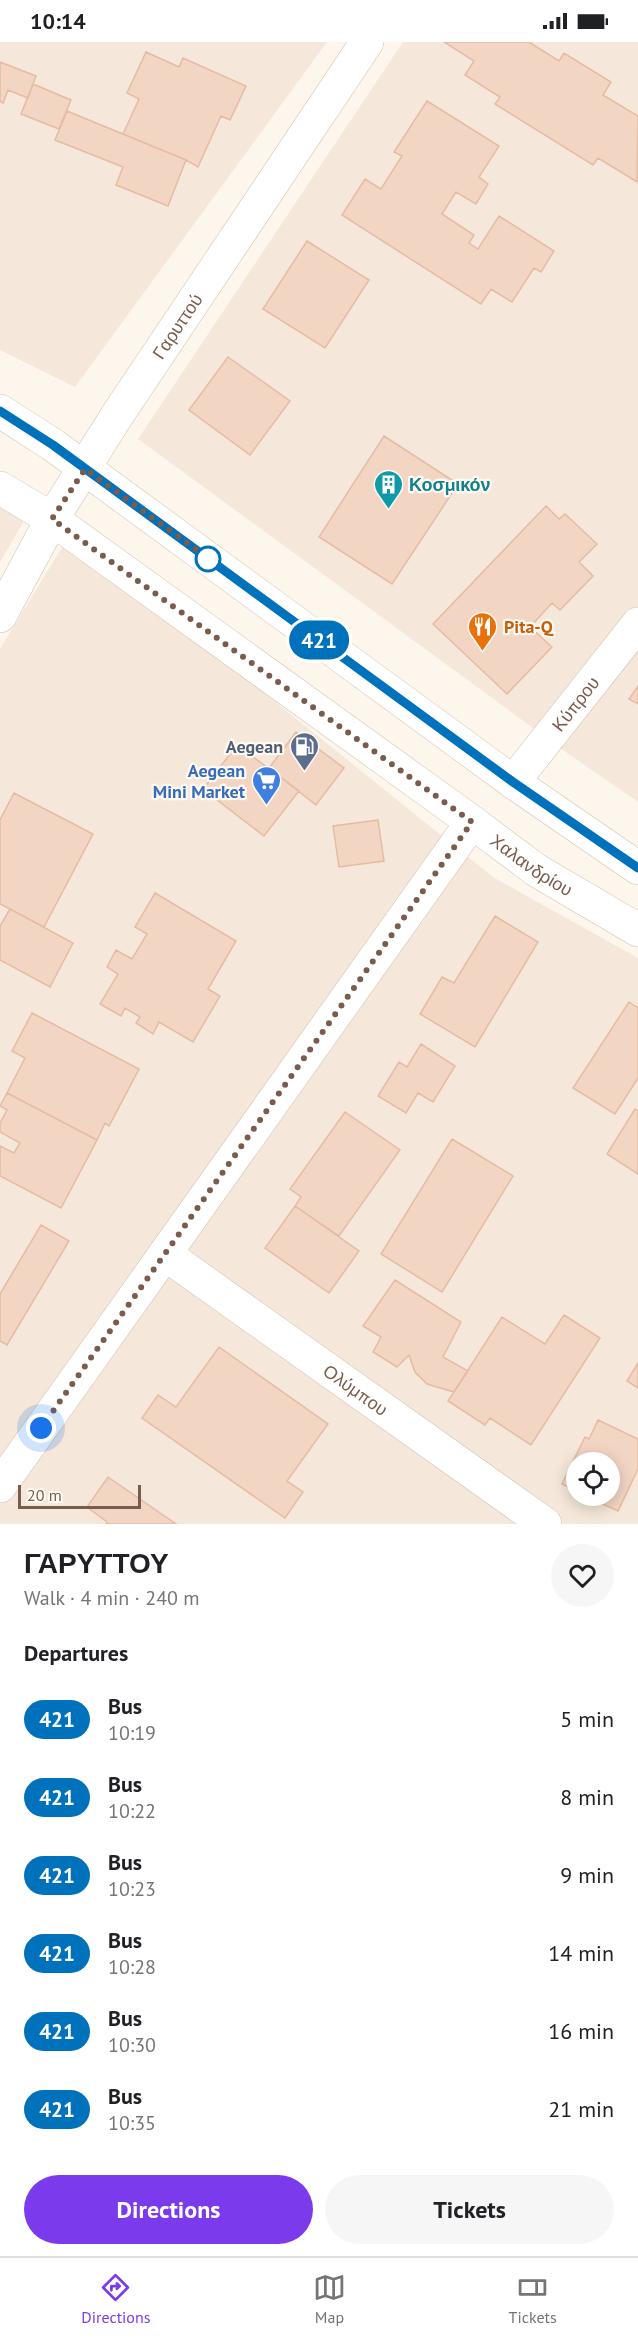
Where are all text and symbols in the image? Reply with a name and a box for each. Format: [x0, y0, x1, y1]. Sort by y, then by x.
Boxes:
text: 10:14 [30, 7, 86, 35]
street label: Γαρυττού [147, 289, 207, 363]
building icon: Κοσμικόν [372, 468, 404, 510]
place label: Κοσμικόν [409, 473, 491, 496]
unlabelled marker [195, 546, 221, 572]
restaurant icon: Pita-Q [467, 610, 499, 652]
place label: Pita-Q [504, 615, 554, 638]
line badge: 421 [284, 620, 354, 660]
text: 421 [301, 627, 337, 654]
street label: Κύπρου [546, 671, 604, 736]
fuel station icon: Aegean [288, 730, 320, 772]
place label: Aegean [226, 735, 283, 758]
place label: Aegean Mini Market [153, 759, 246, 803]
supermarket icon: Aegean Mini Market [250, 764, 282, 806]
street label: Χαλανδρίου [486, 829, 577, 901]
street label: Ολύμπου [319, 1359, 393, 1420]
your location [26, 1413, 56, 1443]
map controls [566, 1452, 620, 1506]
button: locate [566, 1452, 620, 1506]
scale bar [18, 1482, 141, 1510]
text: 20 m [27, 1485, 62, 1505]
text: ΓΑΡΥΤΤΟΥ [24, 1544, 169, 1581]
button: heart [551, 1544, 614, 1607]
text: Walk · 4 min · 240 m [24, 1585, 200, 1611]
text: Departures [24, 1639, 128, 1667]
text: Bus [108, 1692, 142, 1720]
text: 5 min [560, 1705, 614, 1733]
text: 421 [39, 1706, 75, 1733]
text: 10:19 [108, 1720, 156, 1746]
text: Bus [108, 1770, 142, 1798]
text: 8 min [560, 1783, 614, 1811]
text: 421 [39, 1784, 75, 1811]
text: 10:22 [108, 1798, 156, 1824]
text: Bus [108, 1848, 142, 1876]
text: 9 min [560, 1861, 614, 1889]
text: 421 [39, 1862, 75, 1889]
text: 10:23 [108, 1876, 156, 1902]
text: Bus [108, 1926, 142, 1954]
text: 14 min [548, 1939, 614, 1967]
text: 421 [39, 1940, 75, 1967]
text: 10:28 [108, 1954, 156, 1980]
text: Bus [108, 2004, 142, 2032]
text: 16 min [548, 2017, 614, 2045]
text: 421 [39, 2018, 75, 2045]
text: 10:30 [108, 2032, 156, 2058]
text: Bus [108, 2082, 142, 2110]
text: 21 min [548, 2095, 614, 2123]
text: 421 [39, 2096, 75, 2123]
text: 10:35 [108, 2110, 156, 2136]
button: Directions [24, 2175, 313, 2244]
button: Tickets [325, 2175, 614, 2244]
tab: Directions [81, 2271, 150, 2327]
tab: Map [313, 2271, 346, 2327]
tab: Tickets [509, 2271, 557, 2327]

